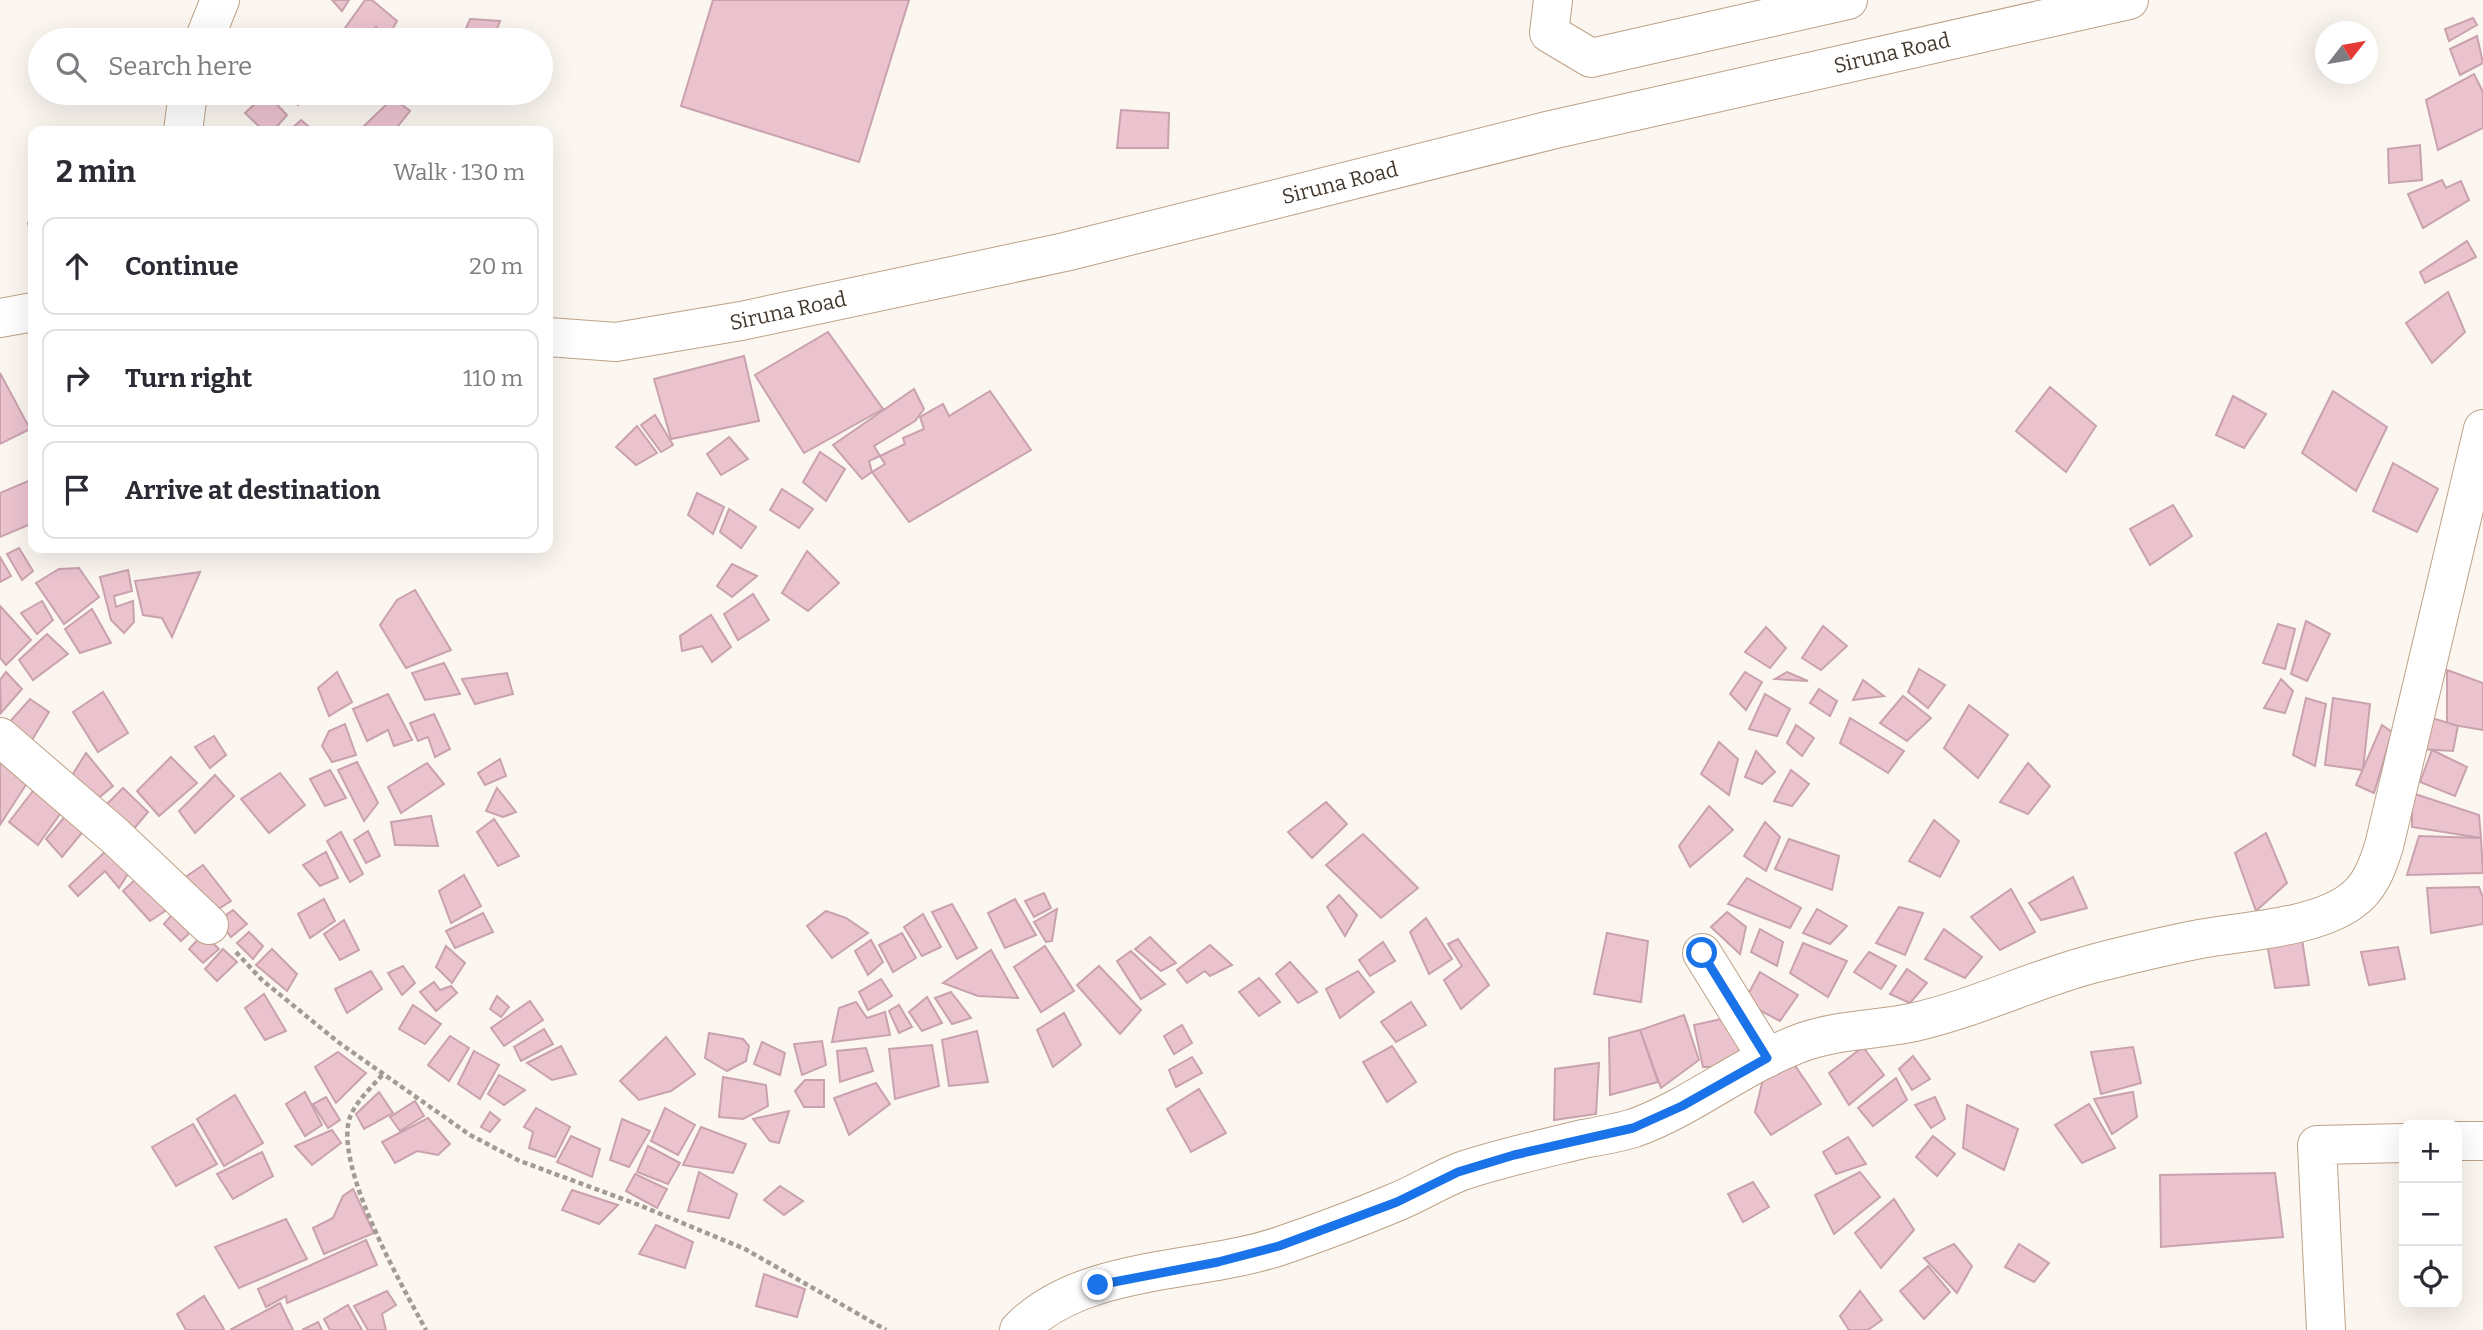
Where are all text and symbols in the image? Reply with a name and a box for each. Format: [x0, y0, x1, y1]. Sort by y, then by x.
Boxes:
north arrow [2315, 21, 2378, 84]
street label: Siruna Road [1831, 27, 1953, 79]
search box [28, 28, 553, 105]
icon: search [52, 48, 90, 86]
text: Search here [108, 51, 252, 82]
text: 2 min [56, 154, 136, 190]
street label: Siruna Road [1279, 156, 1401, 210]
text: Walk · 130 m [393, 158, 525, 186]
icon: ahead [58, 247, 96, 285]
text: Continue [125, 251, 239, 282]
text: 20 m [469, 252, 523, 280]
street label: Siruna Road [727, 286, 849, 336]
icon: right [58, 359, 96, 397]
text: Turn right [125, 363, 252, 394]
text: 110 m [463, 364, 523, 392]
icon: arrive [58, 471, 96, 509]
text: Arrive at destination [125, 475, 380, 506]
route start [1686, 937, 1717, 968]
map controls [2399, 1120, 2462, 1309]
button: + [2399, 1120, 2462, 1183]
button: − [2399, 1183, 2462, 1246]
button: locate [2399, 1246, 2462, 1309]
route end [1082, 1269, 1113, 1300]

